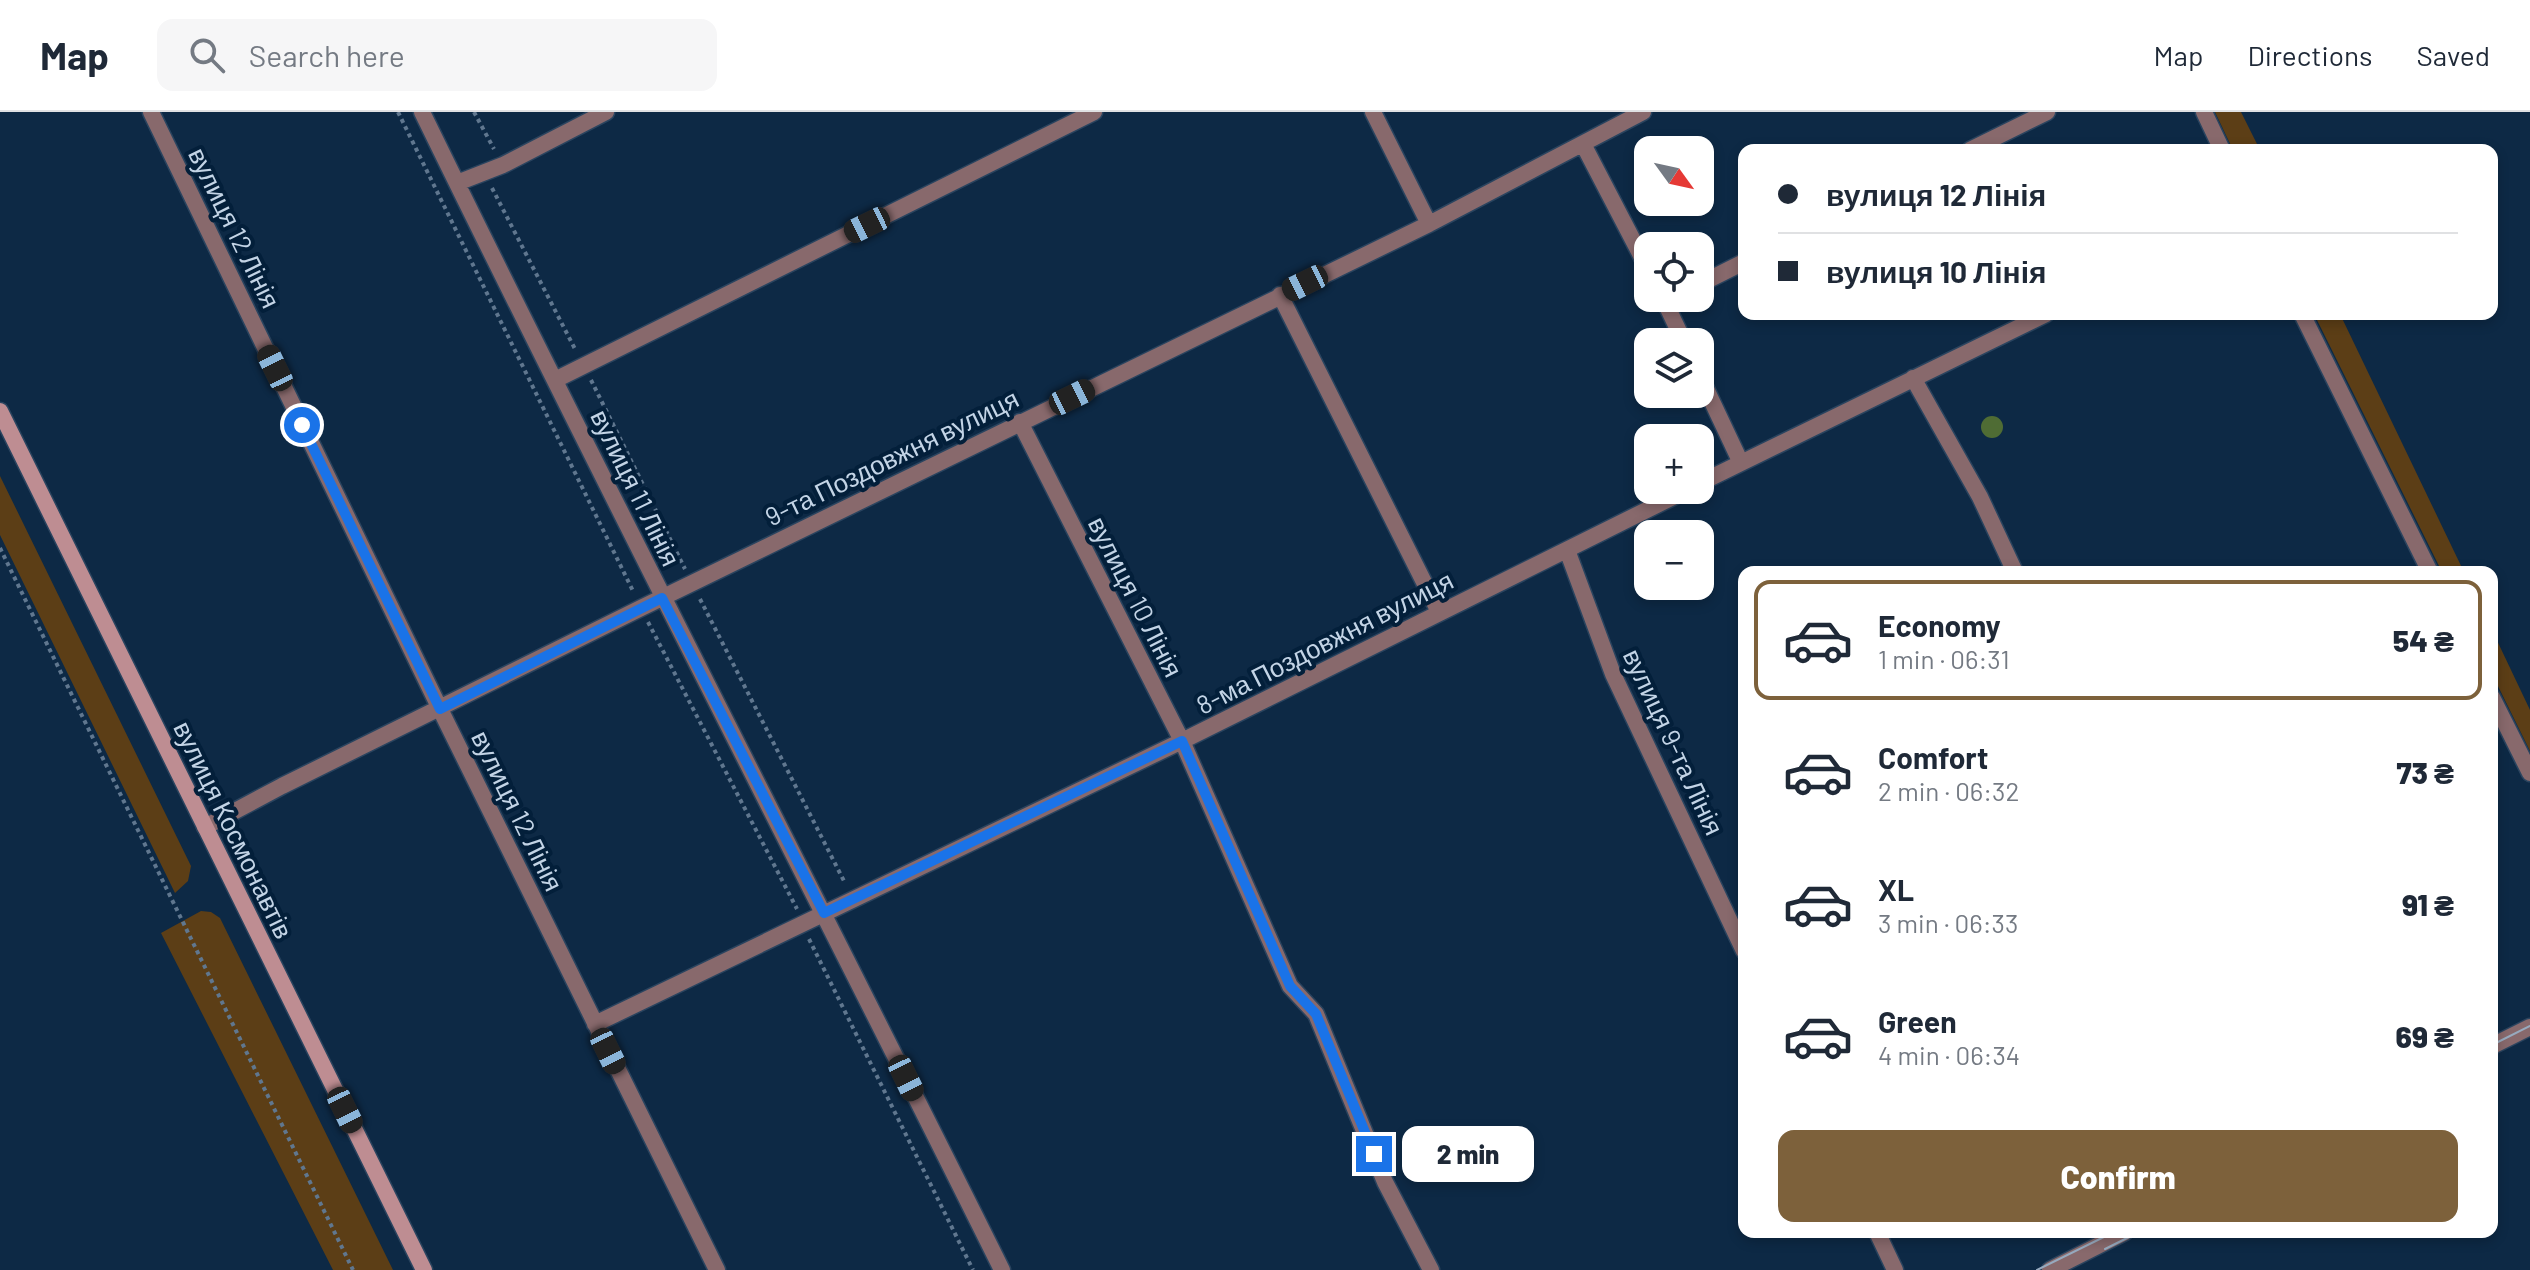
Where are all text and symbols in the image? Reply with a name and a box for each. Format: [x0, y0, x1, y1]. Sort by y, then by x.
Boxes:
search box [157, 19, 717, 91]
text: Map [40, 32, 109, 78]
icon: search [185, 33, 229, 77]
text: Search here [249, 37, 405, 73]
text: Map [2154, 38, 2203, 72]
text: Directions [2247, 38, 2373, 72]
text: Saved [2417, 38, 2490, 72]
north arrow [1634, 136, 1714, 216]
map controls [1634, 136, 1714, 600]
street label: вулиця 12 Лінія [183, 142, 288, 313]
text: вулиця 12 Лінія [1826, 176, 2046, 212]
car [840, 204, 894, 246]
button: locate [1634, 232, 1714, 312]
text: вулиця 10 Лінія [1826, 253, 2047, 289]
car [1278, 262, 1332, 304]
button: layers [1634, 328, 1714, 408]
car [254, 341, 296, 395]
car [1045, 376, 1099, 418]
street label: 9-та Поздовжня вулиця [760, 382, 1023, 531]
street label: вулиця 11 Лінія [585, 404, 688, 571]
route start [284, 407, 320, 443]
button: + [1634, 424, 1714, 504]
street label: вулиця 10 Лінія [1083, 511, 1190, 682]
button: − [1634, 520, 1714, 600]
street label: 8-ма Поздовжня вулиця [1191, 563, 1458, 720]
icon: car [1782, 604, 1854, 676]
text: Economy [1878, 607, 2001, 643]
text: 54 ₴ [2393, 622, 2454, 658]
street label: вулиця 9-та Лінія [1618, 643, 1731, 839]
text: 1 min · 06:31 [1878, 643, 2010, 674]
street label: вулиця Космонавтів [168, 716, 300, 943]
street label: вулиця 12 Лінія [466, 725, 571, 896]
icon: car [1782, 736, 1854, 808]
text: Comfort [1878, 739, 1988, 775]
text: 73 ₴ [2396, 754, 2454, 790]
text: 2 min · 06:32 [1878, 775, 2019, 806]
icon: car [1782, 868, 1854, 940]
text: XL [1878, 871, 1914, 907]
text: 91 ₴ [2402, 886, 2454, 922]
text: 3 min · 06:33 [1878, 907, 2018, 938]
icon: car [1782, 1000, 1854, 1072]
text: Green [1878, 1003, 1957, 1039]
text: 69 ₴ [2396, 1018, 2454, 1054]
car [587, 1024, 629, 1078]
text: 4 min · 06:34 [1878, 1039, 2020, 1070]
car [885, 1051, 927, 1105]
car [324, 1083, 366, 1137]
callout: 2 min [1402, 1126, 1534, 1182]
button: Confirm [1778, 1130, 2458, 1222]
route end [1356, 1136, 1392, 1172]
text: 2 min [1437, 1138, 1499, 1169]

